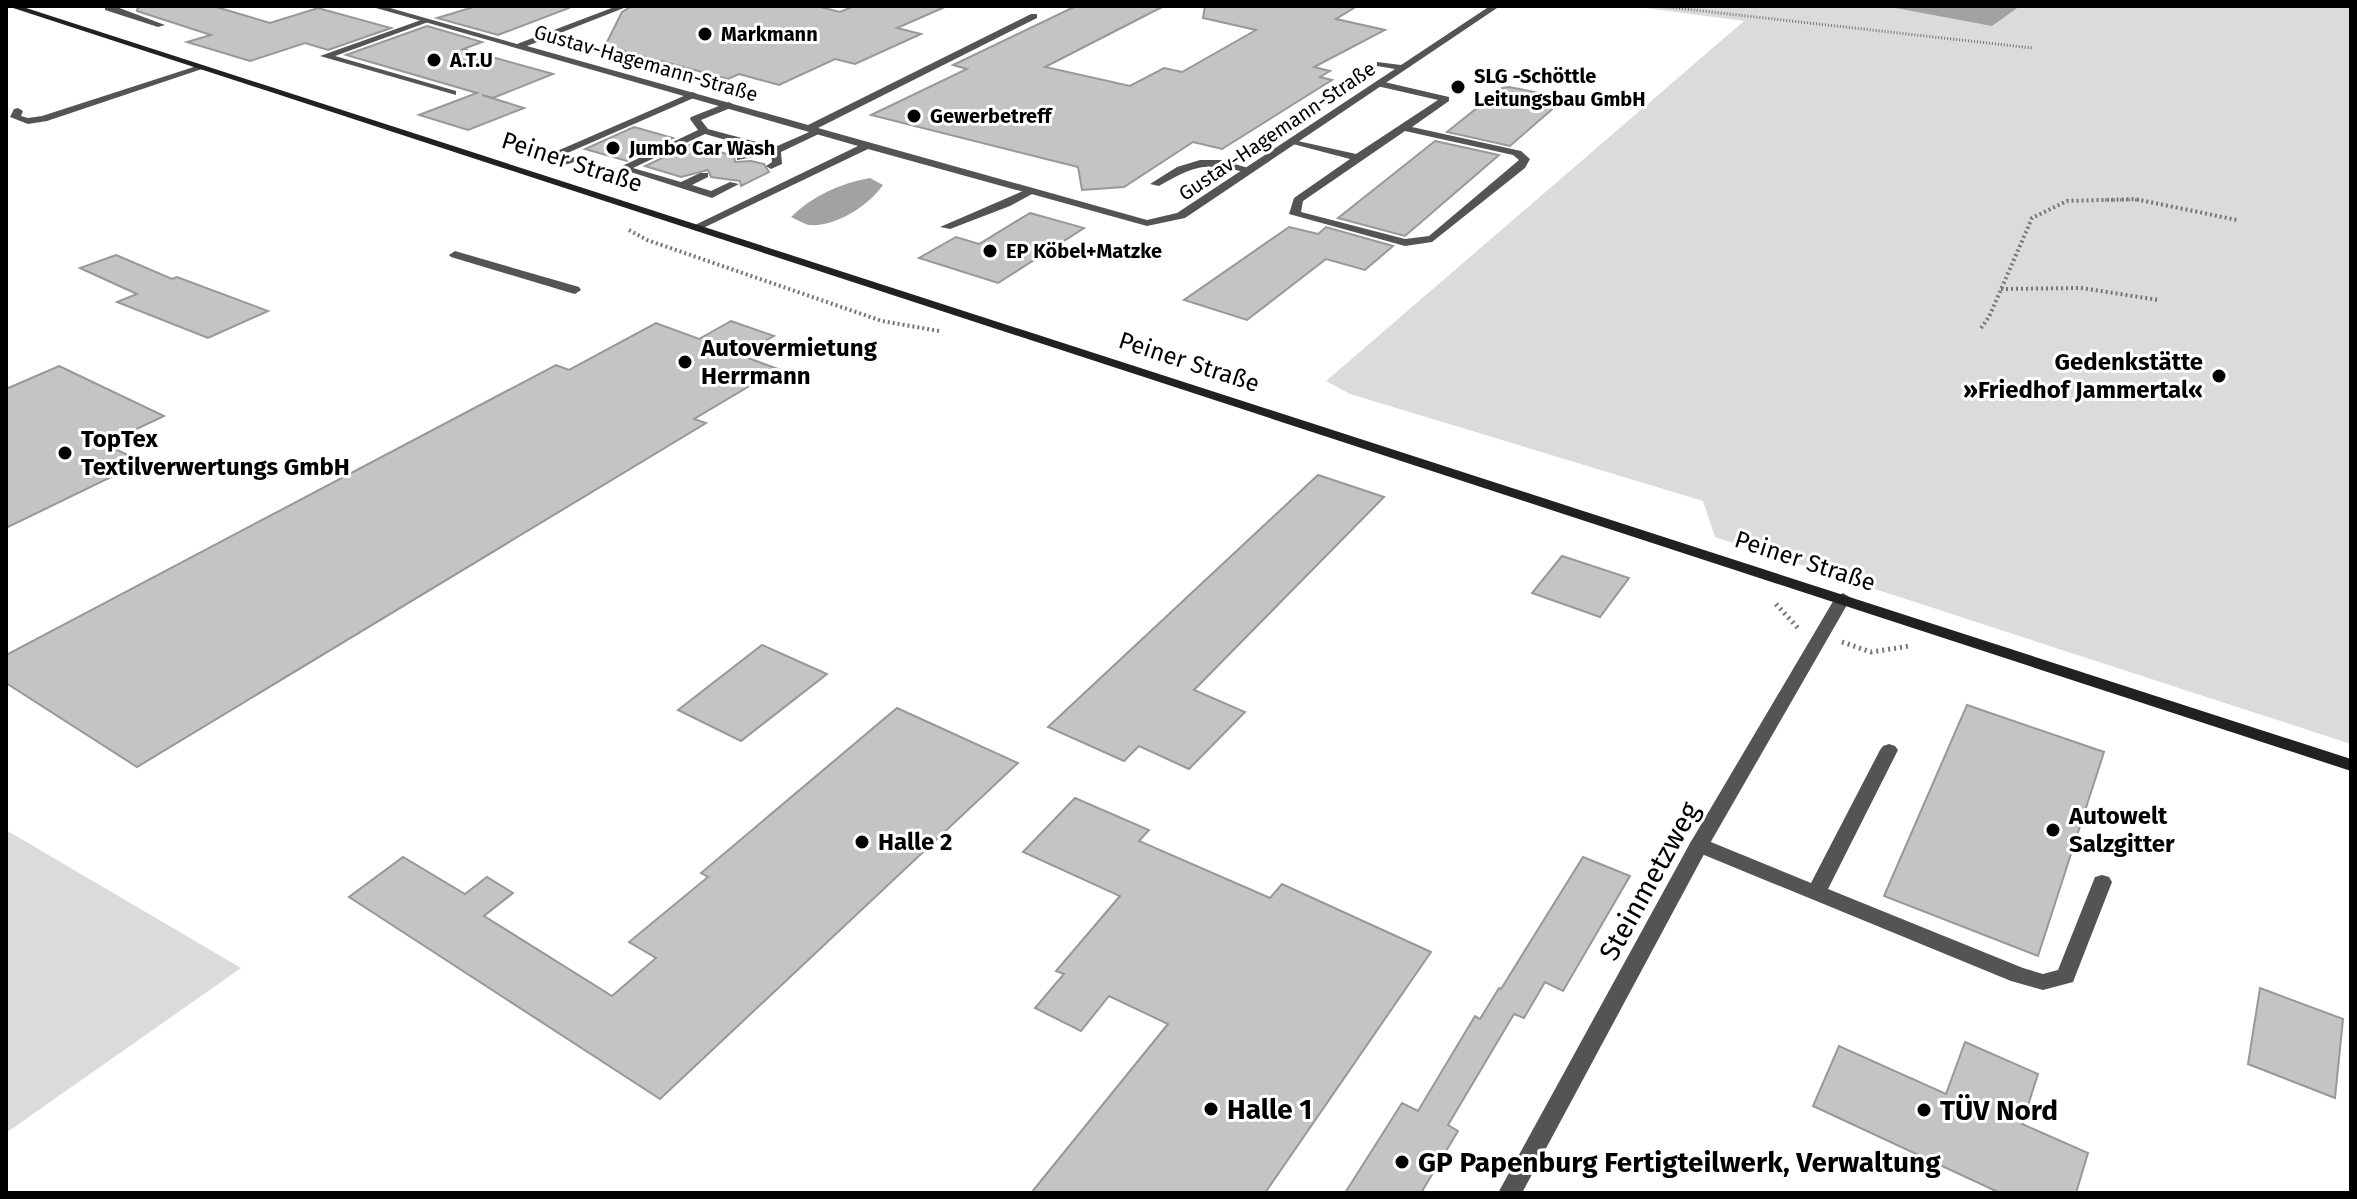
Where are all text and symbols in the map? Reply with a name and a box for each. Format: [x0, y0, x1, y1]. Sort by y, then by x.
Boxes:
street label: Gustav-Hagemann-Straße [531, 20, 761, 106]
place label: Markmann [721, 22, 818, 46]
marker: Markmann [696, 25, 714, 43]
place label: A.T.U [449, 48, 493, 72]
marker: A.T.U [425, 51, 443, 69]
street label: Gustav-Hagemann-Straße [1174, 56, 1380, 206]
place label: SLG -Schöttle Leitungsbau GmbH [1474, 64, 1646, 111]
marker: SLG -Schöttle Leitungsbau GmbH [1449, 78, 1467, 96]
place label: Gewerbetreff [930, 104, 1053, 128]
marker: Gewerbetreff [905, 107, 923, 125]
street label: Peiner Straße [498, 126, 646, 198]
place label: Jumbo Car Wash [628, 136, 775, 160]
marker: Jumbo Car Wash [604, 139, 622, 157]
place label: EP Köbel+Matzke [1006, 239, 1162, 263]
marker: EP Köbel+Matzke [981, 242, 999, 260]
street label: Peiner Straße [1115, 326, 1263, 398]
place label: Autovermietung Herrmann [700, 334, 878, 390]
place label: Gedenkstätte »Friedhof Jammertal« [1963, 348, 2203, 404]
marker: Autovermietung Herrmann [676, 353, 694, 371]
marker: Gedenkstätte »Friedhof Jammertal« [2210, 367, 2228, 385]
place label: TopTex Textilverwertungs GmbH [81, 425, 350, 481]
marker: TopTex Textilverwertungs GmbH [56, 444, 74, 462]
street label: Peiner Straße [1731, 525, 1879, 597]
street label: Steinmetzweg [1592, 796, 1707, 966]
place label: Autowelt Salzgitter [2068, 802, 2175, 858]
marker: Autowelt Salzgitter [2044, 821, 2062, 839]
place label: Halle 2 [878, 828, 952, 856]
marker: Halle 2 [853, 833, 871, 851]
place label: Halle 1 [1227, 1093, 1312, 1126]
place label: TÜV Nord [1940, 1094, 2058, 1127]
marker: Halle 1 [1202, 1100, 1220, 1118]
marker: TÜV Nord [1915, 1101, 1933, 1119]
place label: GP Papenburg Fertigteilwerk, Verwaltung [1418, 1146, 1941, 1179]
marker: GP Papenburg Fertigteilwerk, Verwaltung [1393, 1153, 1411, 1171]

